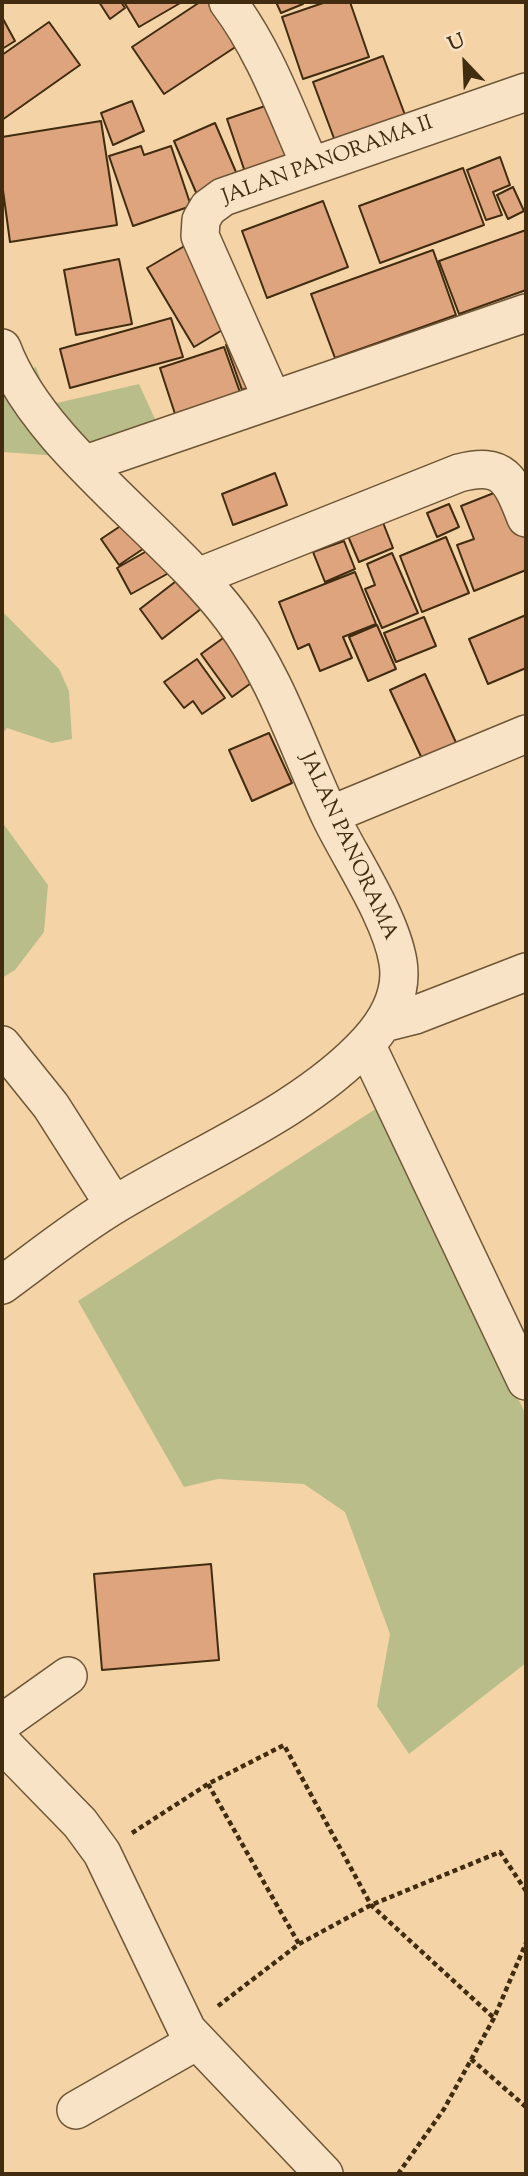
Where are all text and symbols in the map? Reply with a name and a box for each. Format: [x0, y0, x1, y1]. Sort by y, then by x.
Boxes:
north arrow [430, 28, 500, 98]
text: U [444, 28, 469, 59]
street label: JALAN PANORAMA II [219, 112, 437, 212]
street label: JALAN PANORAMA [292, 749, 402, 945]

